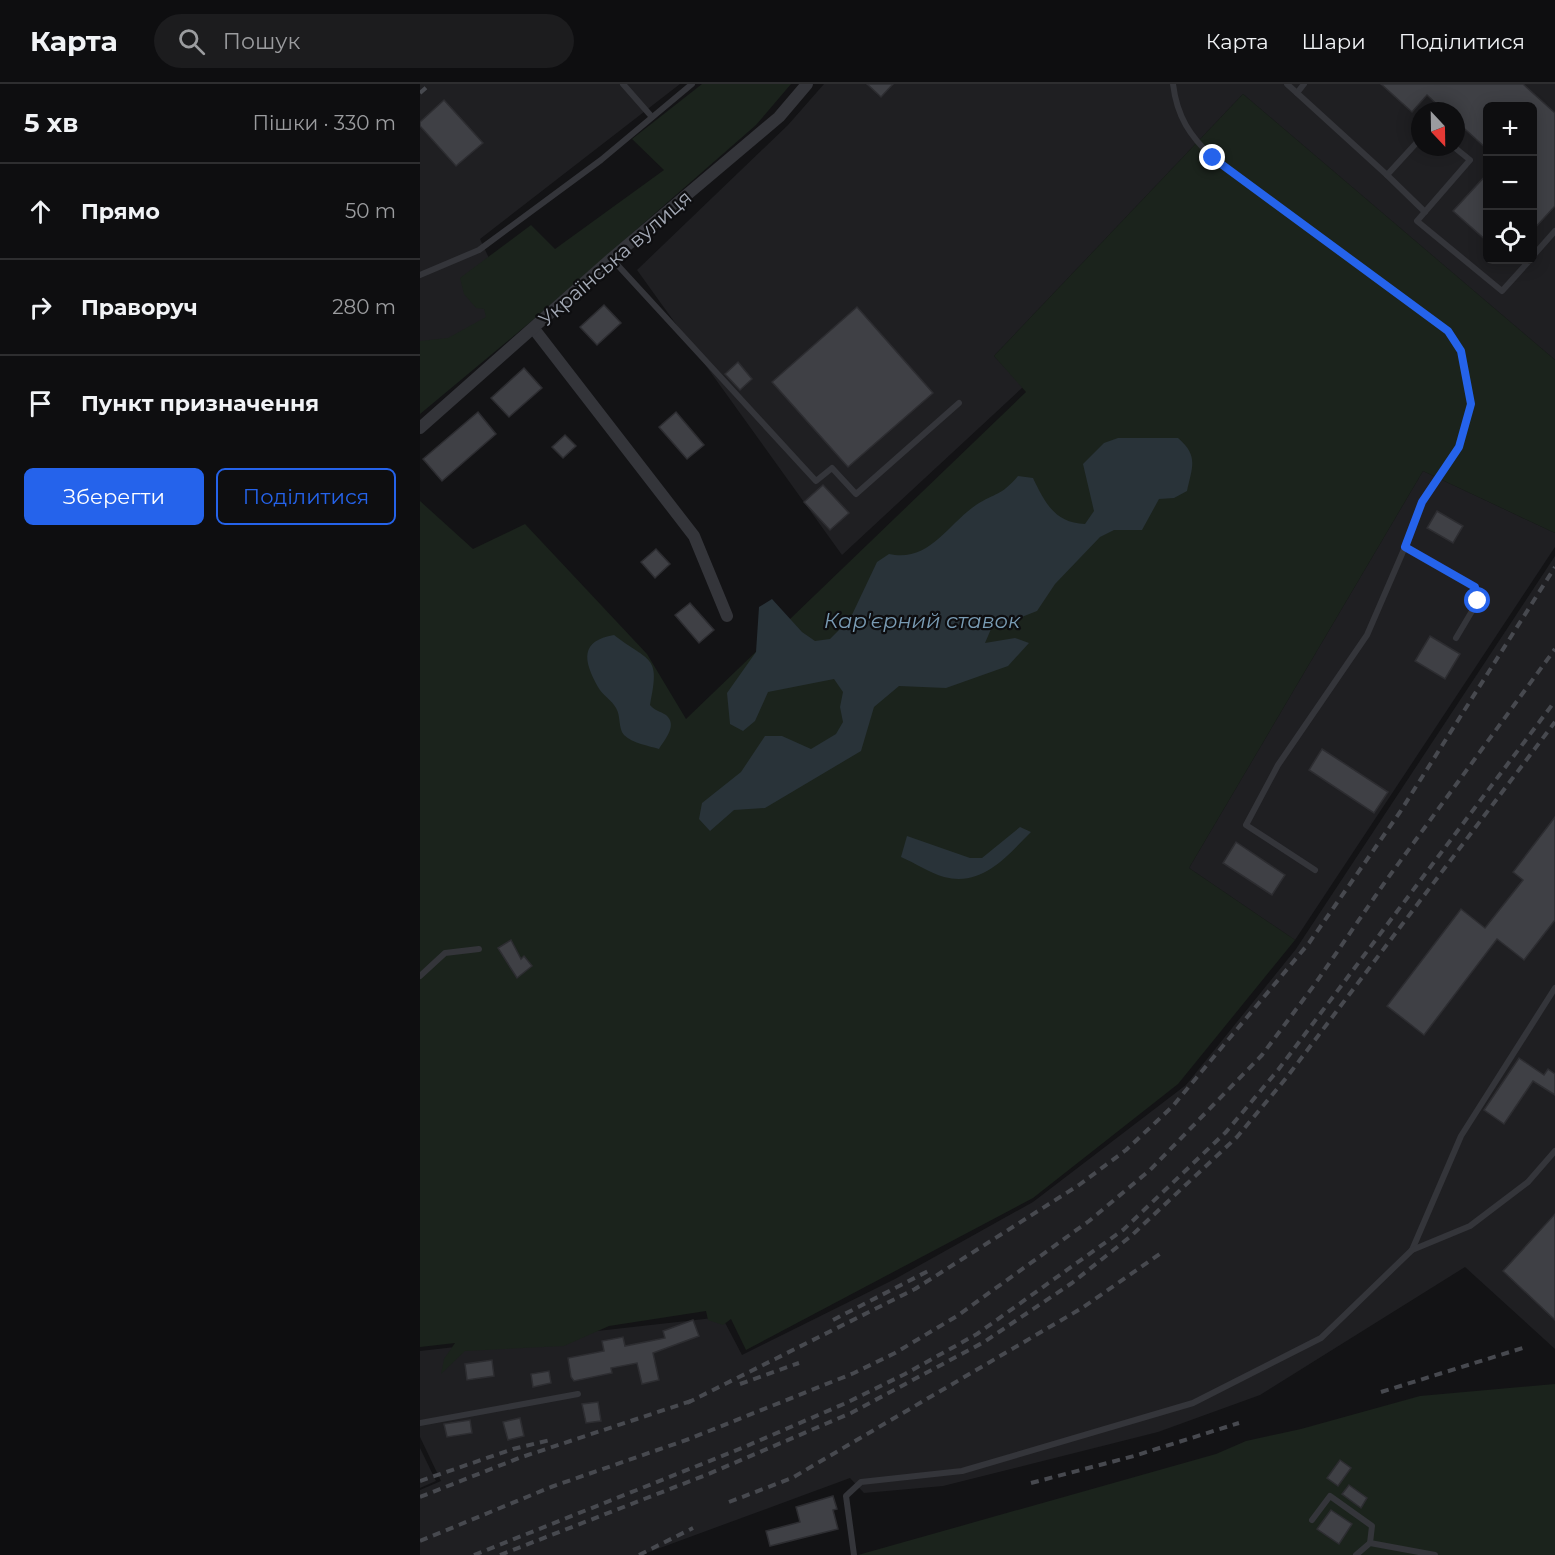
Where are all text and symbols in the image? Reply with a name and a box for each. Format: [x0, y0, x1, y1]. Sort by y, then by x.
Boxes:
search box [154, 14, 574, 68]
text: Карта [30, 24, 118, 58]
icon: search [175, 25, 208, 58]
text: Пошук [223, 28, 300, 55]
text: Карта [1206, 29, 1269, 54]
text: Шари [1302, 29, 1366, 54]
text: Поділитися [1399, 29, 1525, 54]
north arrow [1411, 102, 1465, 156]
map controls [1483, 102, 1537, 264]
button: + [1483, 102, 1537, 156]
text: 5 хв [24, 107, 78, 139]
text: Пішки · 330 m [252, 111, 396, 135]
route end [1199, 144, 1225, 170]
button: − [1483, 156, 1537, 210]
street label: Українська вулиця [534, 185, 696, 331]
icon: ahead [24, 195, 57, 228]
text: Прямо [81, 198, 160, 225]
text: 50 m [345, 199, 396, 223]
button: locate [1483, 210, 1537, 264]
icon: right [24, 291, 57, 324]
text: Праворуч [81, 294, 198, 321]
text: 280 m [332, 295, 396, 319]
icon: arrive [24, 387, 57, 420]
text: Пункт призначення [81, 390, 319, 417]
button: Зберегти [24, 468, 204, 525]
button: Поділитися [216, 468, 396, 525]
route start [1464, 587, 1490, 613]
water label: Кар'єрний ставок [824, 608, 1021, 633]

